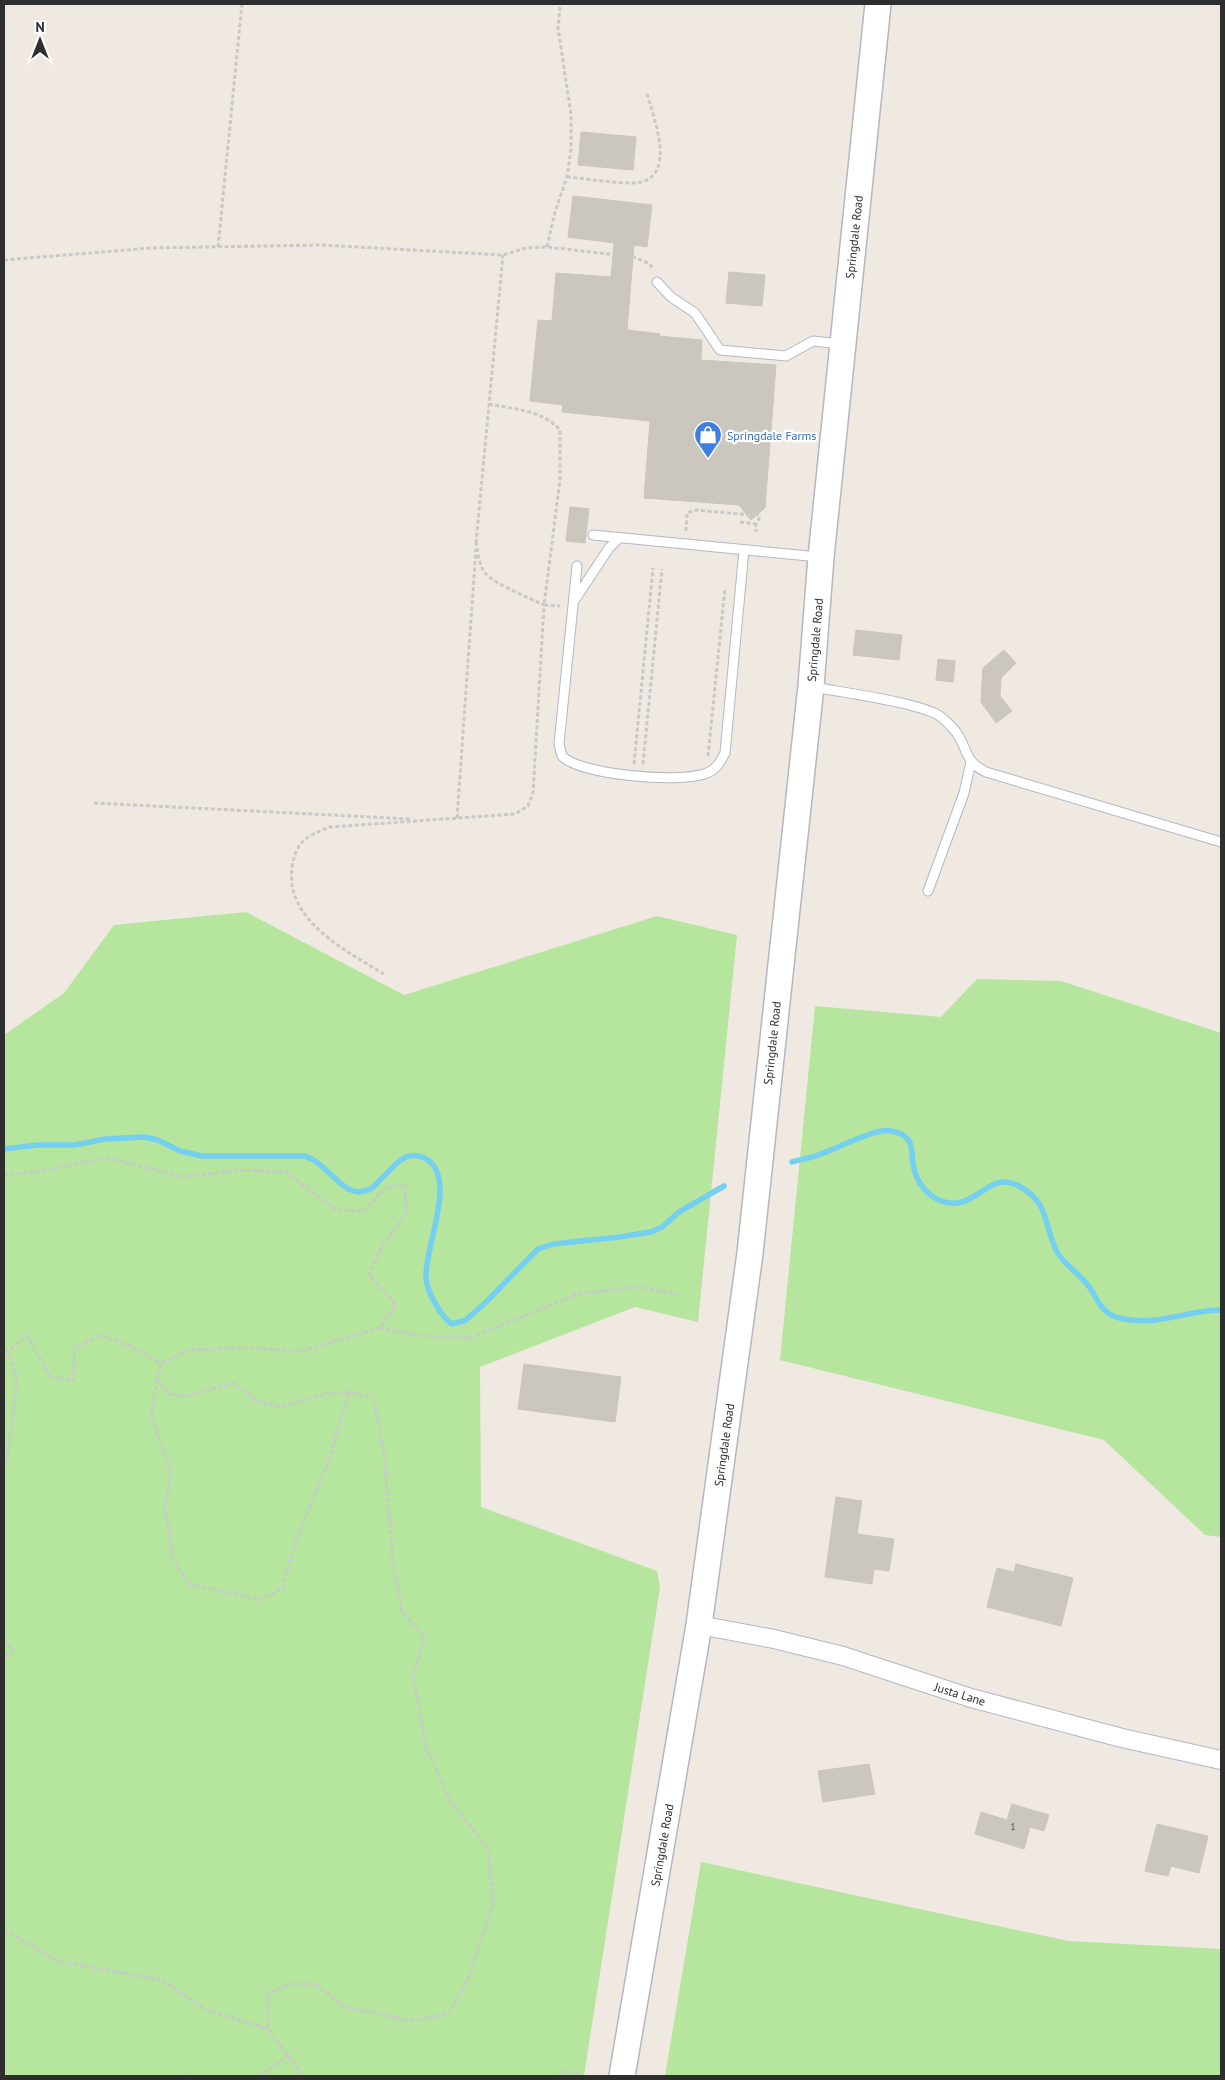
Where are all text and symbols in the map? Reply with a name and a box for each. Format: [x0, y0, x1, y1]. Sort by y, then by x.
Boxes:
north arrow [15, 15, 65, 65]
text: N [35, 18, 45, 36]
street label: Springdale Road [842, 195, 866, 279]
shop icon: Springdale Farms [693, 420, 723, 459]
place label: Springdale Farms [727, 428, 816, 443]
street label: Springdale Road [804, 598, 826, 682]
street label: Springdale Road [760, 1001, 784, 1085]
street label: Springdale Road [711, 1402, 737, 1488]
street label: Justa Lane [932, 1679, 987, 1709]
street label: Springdale Road [647, 1802, 677, 1888]
house number: 1 [1010, 1820, 1016, 1833]

